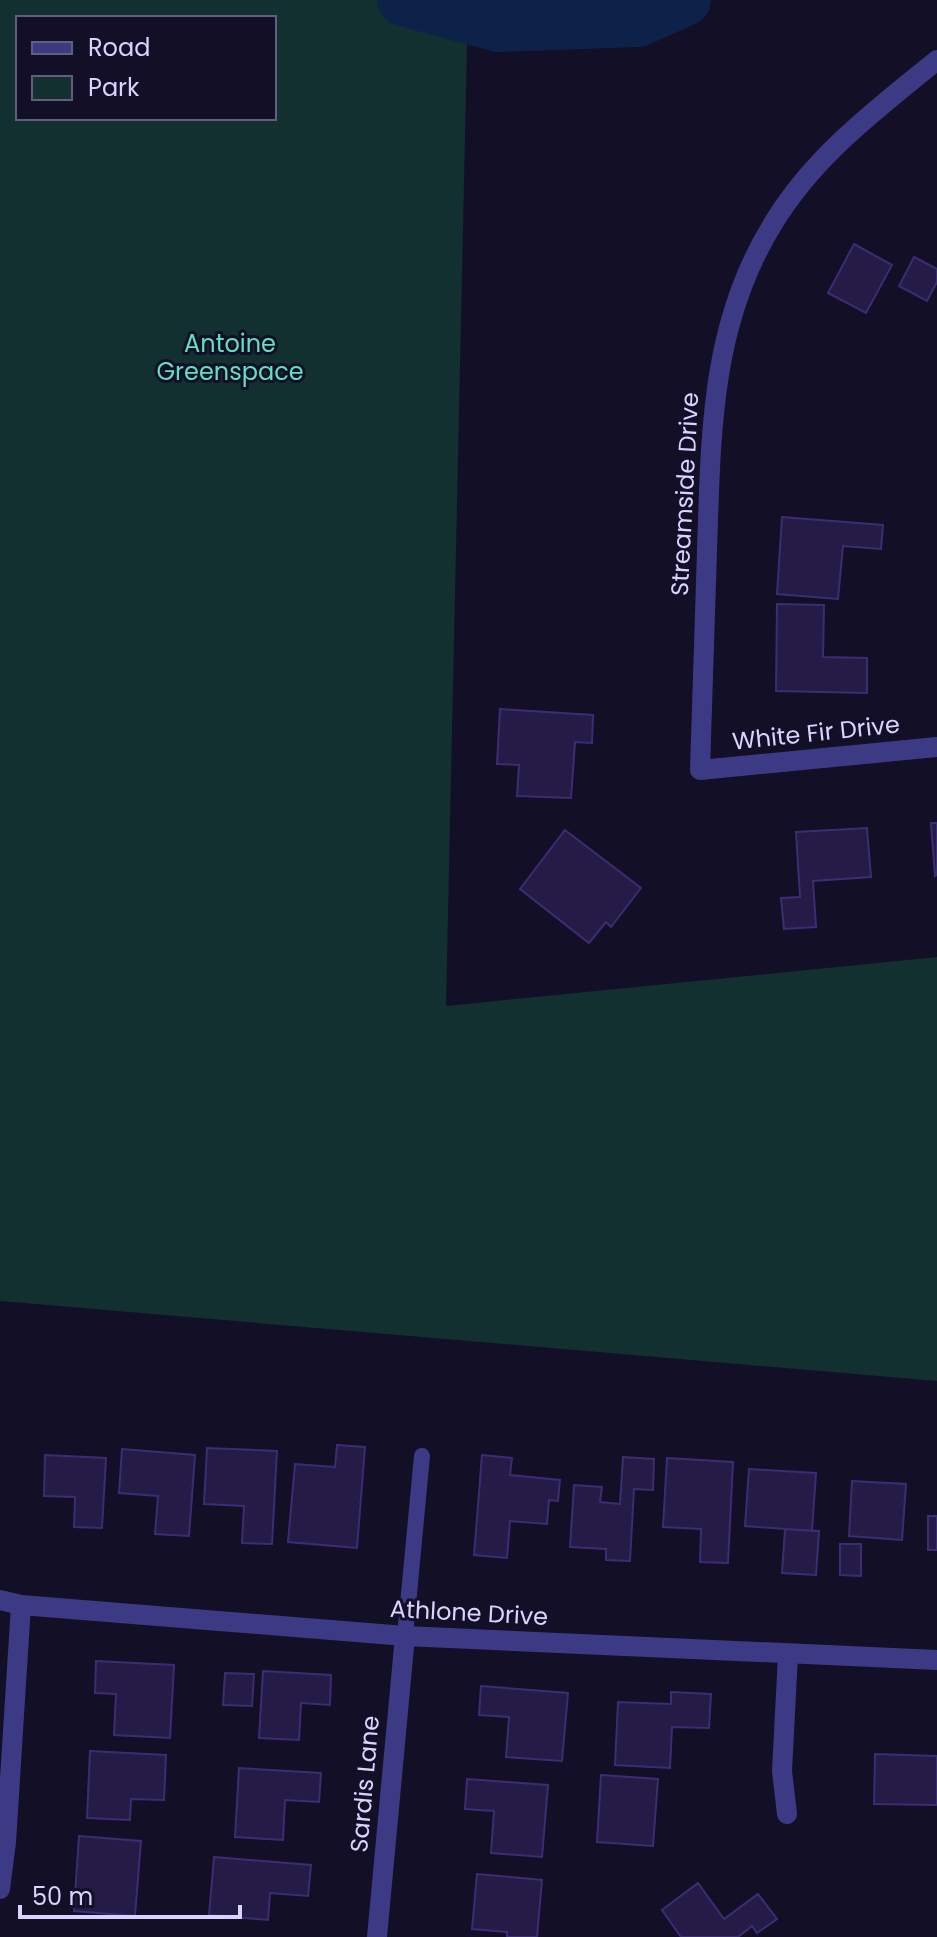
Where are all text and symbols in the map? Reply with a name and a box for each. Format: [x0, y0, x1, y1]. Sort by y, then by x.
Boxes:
legend [16, 16, 276, 120]
text: Road [88, 31, 150, 64]
text: Park [88, 71, 140, 104]
park label: Antoine Greenspace [156, 327, 304, 388]
street label: Streamside Drive [663, 391, 706, 597]
street label: White Fir Drive [731, 707, 901, 758]
street label: Athlone Drive [389, 1592, 549, 1633]
street label: Sardis Lane [342, 1714, 387, 1854]
scale bar [20, 1869, 240, 1919]
text: 50 m [32, 1880, 93, 1913]

